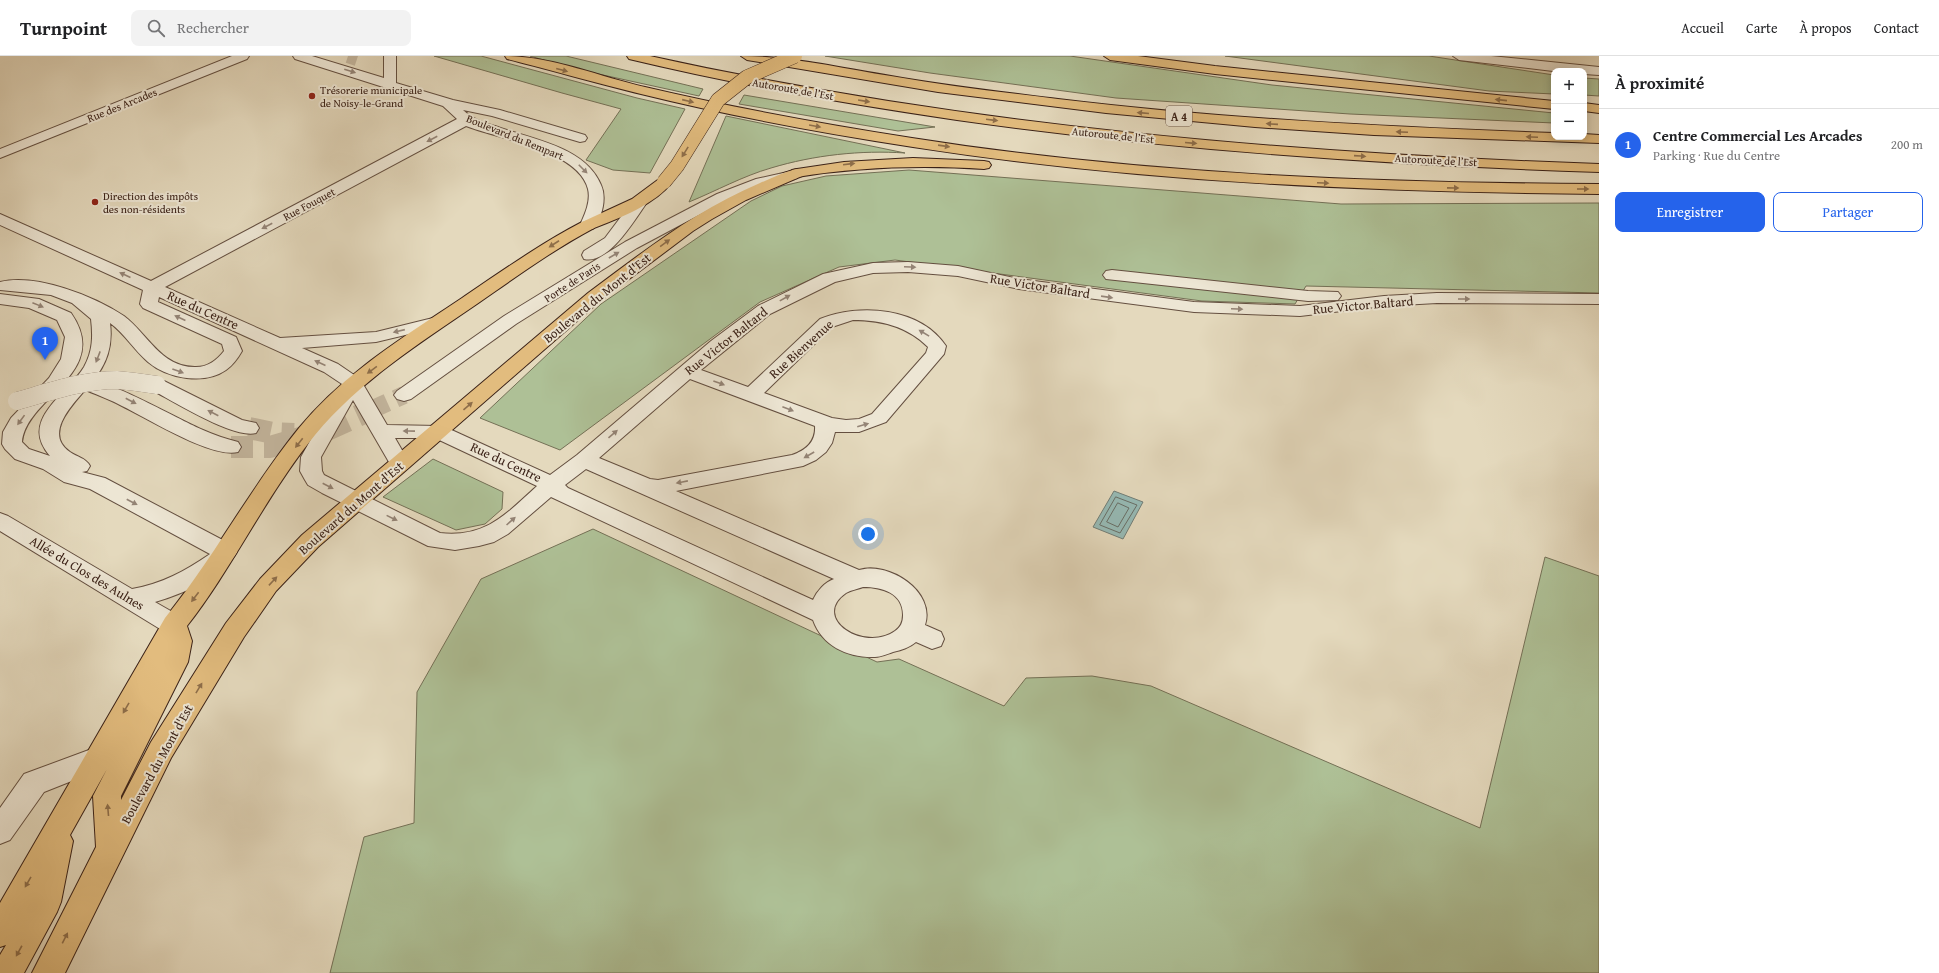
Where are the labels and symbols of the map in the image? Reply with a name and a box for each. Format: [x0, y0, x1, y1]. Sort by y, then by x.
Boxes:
one-way arrow [344, 68, 356, 74]
one-way arrow [555, 68, 568, 74]
street label: Autoroute de l’Est [751, 74, 835, 104]
place label: Trésorerie municipale de Noisy-le-Grand [320, 82, 422, 111]
street label: Rue des Arcades [85, 84, 159, 126]
marker: Trésorerie municipale de Noisy-le-Grand [307, 91, 317, 101]
one-way arrow [1495, 96, 1507, 103]
one-way arrow [682, 98, 694, 104]
one-way arrow [857, 98, 870, 104]
road number: A 4 [1166, 106, 1192, 126]
street label: Boulevard du Rempart [464, 110, 566, 164]
one-way arrow [1137, 110, 1149, 116]
one-way arrow [986, 117, 998, 123]
one-way arrow [1266, 121, 1278, 128]
one-way arrow [809, 123, 822, 129]
street label: Autoroute de l’Est [1071, 123, 1155, 147]
one-way arrow [1395, 129, 1408, 135]
one-way arrow [1526, 133, 1538, 140]
one-way arrow [426, 135, 437, 142]
one-way arrow [1185, 139, 1197, 146]
one-way arrow [938, 143, 950, 149]
one-way arrow [682, 147, 689, 158]
street label: Autoroute de l’Est [1394, 150, 1478, 170]
one-way arrow [1354, 152, 1366, 159]
one-way arrow [843, 161, 855, 168]
one-way arrow [578, 164, 588, 174]
one-way arrow [1317, 179, 1329, 186]
street label: Rue Fouquet [280, 183, 338, 224]
one-way arrow [1447, 185, 1460, 191]
one-way arrow [1577, 186, 1590, 192]
place label: Direction des impôts des non-résidents [103, 188, 198, 217]
marker: Direction des impôts des non-résidents [90, 197, 100, 207]
one-way arrow [262, 223, 273, 229]
one-way arrow [660, 239, 671, 248]
one-way arrow [549, 240, 559, 248]
street label: Boulevard du Mont d'Est [539, 248, 655, 347]
one-way arrow [608, 251, 620, 258]
street label: Porte de Paris [541, 258, 603, 306]
one-way arrow [904, 264, 916, 271]
street label: Rue Victor Baltard [989, 269, 1091, 303]
one-way arrow [119, 272, 130, 278]
street label: Rue du Centre [164, 286, 242, 334]
street label: Rue Victor Baltard [1312, 291, 1414, 319]
one-way arrow [1101, 294, 1114, 300]
one-way arrow [780, 295, 791, 302]
one-way arrow [1458, 296, 1471, 302]
street label: Rue Victor Baltard [680, 302, 772, 380]
one-way arrow [33, 303, 45, 309]
one-way arrow [1231, 305, 1243, 312]
one-way arrow [174, 315, 185, 321]
street label: Rue Bienvenue [765, 315, 837, 383]
pin: 1 [32, 327, 58, 360]
one-way arrow [393, 329, 406, 335]
one-way arrow [918, 329, 930, 336]
one-way arrow [95, 351, 101, 362]
one-way arrow [315, 360, 326, 366]
one-way arrow [366, 366, 377, 374]
one-way arrow [173, 368, 185, 374]
one-way arrow [713, 380, 725, 386]
one-way arrow [125, 398, 137, 405]
one-way arrow [463, 401, 473, 411]
one-way arrow [782, 406, 794, 412]
one-way arrow [208, 410, 219, 416]
one-way arrow [17, 414, 25, 425]
one-way arrow [857, 422, 869, 428]
one-way arrow [402, 428, 415, 434]
one-way arrow [608, 430, 619, 439]
street label: Rue du Centre [467, 437, 545, 487]
one-way arrow [294, 438, 303, 449]
one-way arrow [803, 451, 815, 458]
street label: Boulevard du Mont d'Est [294, 457, 408, 559]
one-way arrow [676, 480, 689, 486]
one-way arrow [322, 483, 334, 490]
one-way arrow [126, 498, 138, 505]
one-way arrow [386, 515, 398, 521]
one-way arrow [506, 516, 516, 526]
your location [858, 524, 878, 544]
street label: Allée du Clos des Aulnes [26, 531, 148, 615]
one-way arrow [268, 576, 277, 586]
one-way arrow [191, 592, 199, 603]
one-way arrow [196, 682, 203, 694]
street label: Boulevard du Mont d'Est [116, 701, 198, 827]
one-way arrow [123, 702, 130, 714]
one-way arrow [105, 804, 112, 816]
one-way arrow [25, 876, 32, 888]
one-way arrow [62, 932, 69, 944]
one-way arrow [16, 945, 23, 957]

